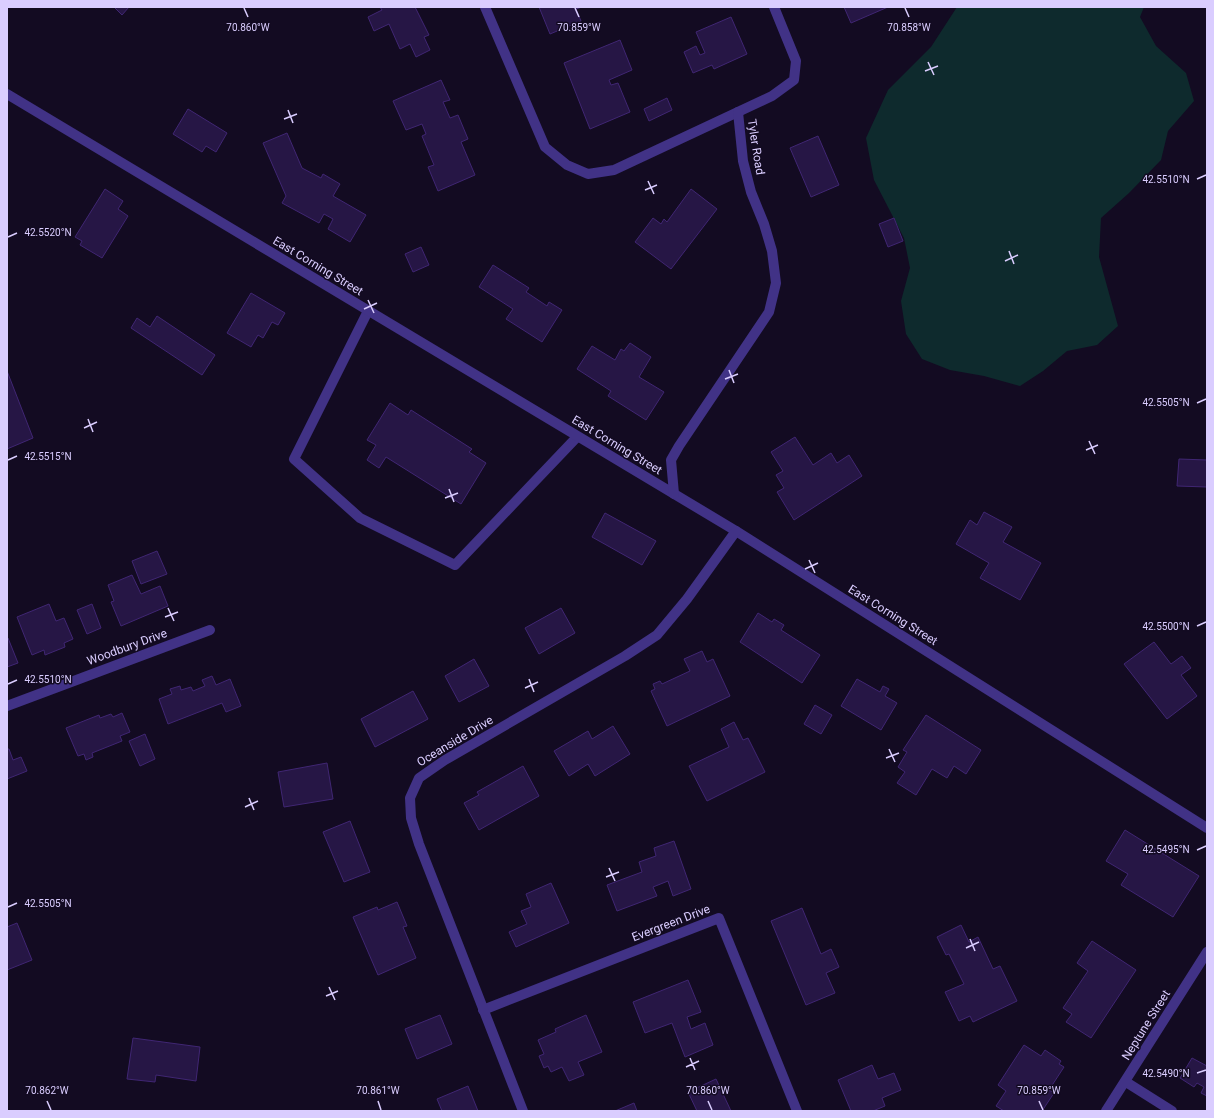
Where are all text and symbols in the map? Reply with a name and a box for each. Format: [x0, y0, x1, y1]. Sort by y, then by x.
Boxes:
text: 70.860°W [226, 22, 270, 33]
text: 70.859°W [557, 22, 601, 33]
text: 70.858°W [887, 22, 931, 33]
street label: Tyler Road [745, 118, 767, 176]
text: 42.5510°N [1142, 174, 1190, 185]
text: 42.5520°N [24, 227, 72, 238]
street label: East Corning Street [270, 234, 366, 298]
text: 42.5505°N [1142, 397, 1190, 408]
street label: East Corning Street [569, 413, 665, 477]
text: 42.5515°N [24, 451, 72, 462]
street label: East Corning Street [846, 582, 940, 648]
text: 42.5500°N [1142, 621, 1190, 632]
street label: Woodbury Drive [85, 626, 169, 668]
text: 42.5510°N [24, 674, 72, 685]
street label: Oceanside Drive [414, 713, 496, 769]
text: 42.5495°N [1142, 844, 1190, 855]
text: 42.5505°N [24, 898, 72, 909]
street label: Evergreen Drive [630, 902, 712, 944]
street label: Neptune Street [1119, 987, 1173, 1063]
text: 42.5490°N [1142, 1068, 1190, 1079]
text: 70.862°W [25, 1085, 69, 1096]
text: 70.861°W [356, 1085, 400, 1096]
text: 70.860°W [686, 1085, 730, 1096]
text: 70.859°W [1017, 1085, 1061, 1096]

